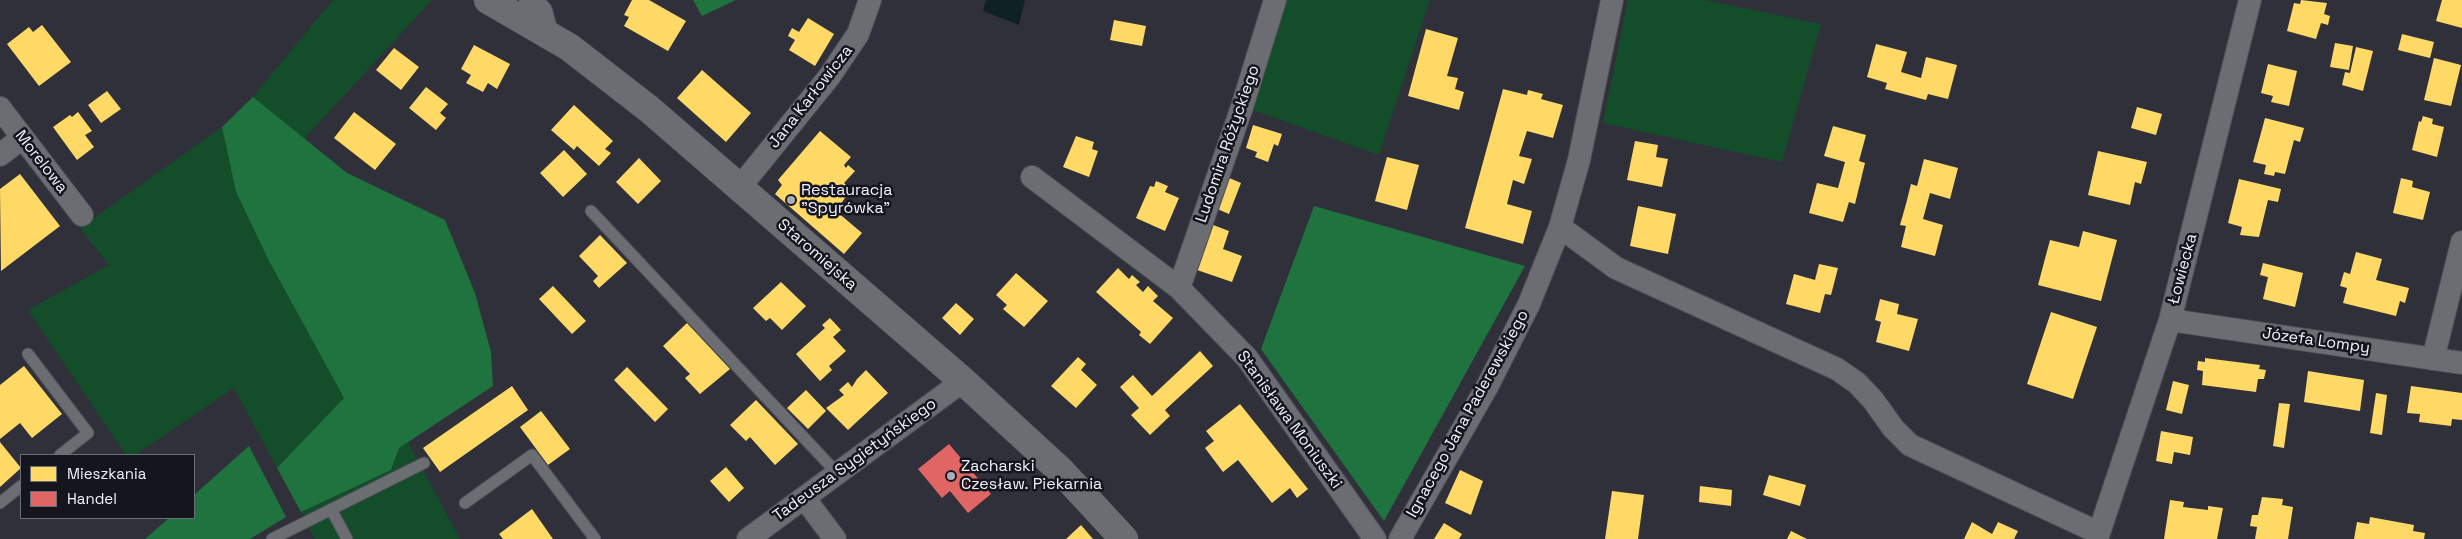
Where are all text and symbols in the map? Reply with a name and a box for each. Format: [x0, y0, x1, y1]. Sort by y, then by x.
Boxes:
street label: Jana Karłowicza [765, 42, 857, 152]
street label: Ludomira Różyckiego [1192, 63, 1264, 225]
street label: Morelowa [11, 127, 71, 197]
place label: Restauracja "Spyrówka" [801, 181, 892, 219]
marker: Restauracja "Spyrówka" [785, 194, 797, 206]
street label: Staromiejska [773, 215, 861, 295]
street label: Łowiecka [2164, 231, 2202, 307]
street label: Ignacego Jana Paderewskiego [1403, 307, 1533, 521]
street label: Józefa Lompy [2261, 324, 2371, 358]
street label: Stanisława Moniuszki [1232, 347, 1346, 493]
street label: Tadeusza Sygietyńskiego [770, 394, 940, 526]
legend [20, 454, 195, 519]
place label: Zacharski Czesław. Piekarnia [961, 457, 1102, 495]
text: Mieszkania [67, 464, 146, 483]
marker: Zacharski Czesław. Piekarnia [945, 470, 957, 482]
text: Handel [67, 489, 117, 508]

